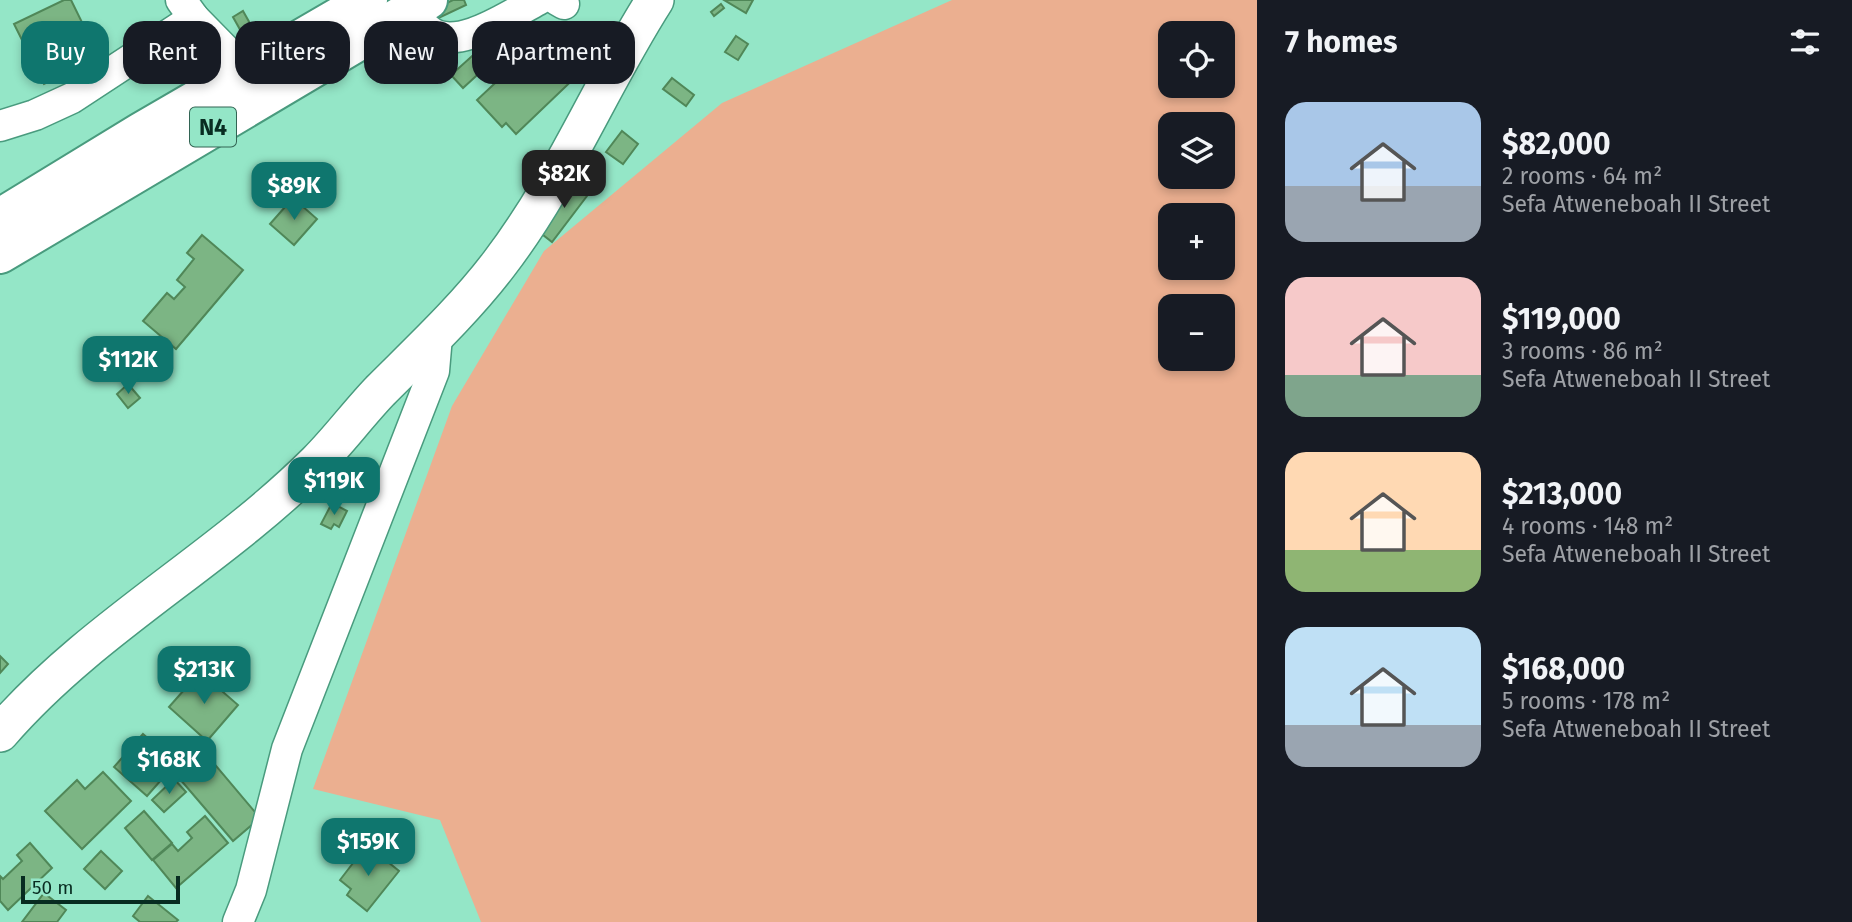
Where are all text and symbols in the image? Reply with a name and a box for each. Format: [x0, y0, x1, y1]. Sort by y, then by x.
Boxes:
chip: Buy [21, 21, 109, 84]
chip: Rent [123, 21, 221, 84]
chip: Filters [235, 21, 350, 84]
chip: New [364, 21, 458, 84]
chip: Apartment [472, 21, 635, 84]
map controls [1158, 21, 1235, 371]
button: locate [1158, 21, 1235, 98]
icon: filters [1786, 23, 1824, 61]
text: 7 homes [1285, 24, 1397, 60]
road number: N4 [190, 108, 236, 146]
button: layers [1158, 112, 1235, 189]
text: $82,000 [1502, 126, 1611, 162]
icon: home [1341, 130, 1425, 214]
pin: $82K [523, 150, 605, 210]
text: $82K [538, 159, 590, 187]
pin: $89K [253, 162, 335, 222]
text: 2 rooms · 64 m² [1502, 162, 1662, 190]
text: $89K [267, 171, 321, 199]
text: Sefa Atweneboah II Street [1502, 190, 1770, 218]
button: + [1158, 203, 1235, 280]
button: − [1158, 294, 1235, 371]
text: $119,000 [1502, 301, 1621, 337]
icon: home [1341, 305, 1425, 389]
pin: $112K [79, 336, 177, 396]
text: 3 rooms · 86 m² [1502, 337, 1663, 365]
text: $112K [98, 345, 158, 373]
text: Sefa Atweneboah II Street [1502, 365, 1770, 393]
pin: $119K [285, 458, 383, 517]
text: $119K [304, 466, 364, 494]
text: $213,000 [1502, 476, 1622, 512]
icon: home [1341, 480, 1425, 564]
text: 4 rooms · 148 m² [1502, 512, 1673, 540]
text: Sefa Atweneboah II Street [1502, 540, 1770, 568]
pin: $213K [155, 646, 253, 706]
text: $168,000 [1502, 651, 1625, 687]
text: $213K [174, 655, 234, 683]
icon: home [1341, 655, 1425, 739]
text: 5 rooms · 178 m² [1502, 687, 1670, 715]
text: Sefa Atweneboah II Street [1502, 715, 1770, 743]
pin: $168K [120, 736, 218, 796]
text: $168K [137, 745, 201, 773]
pin: $159K [319, 818, 417, 878]
text: $159K [337, 827, 399, 855]
scale bar [21, 873, 180, 905]
text: 50 m [32, 876, 73, 899]

